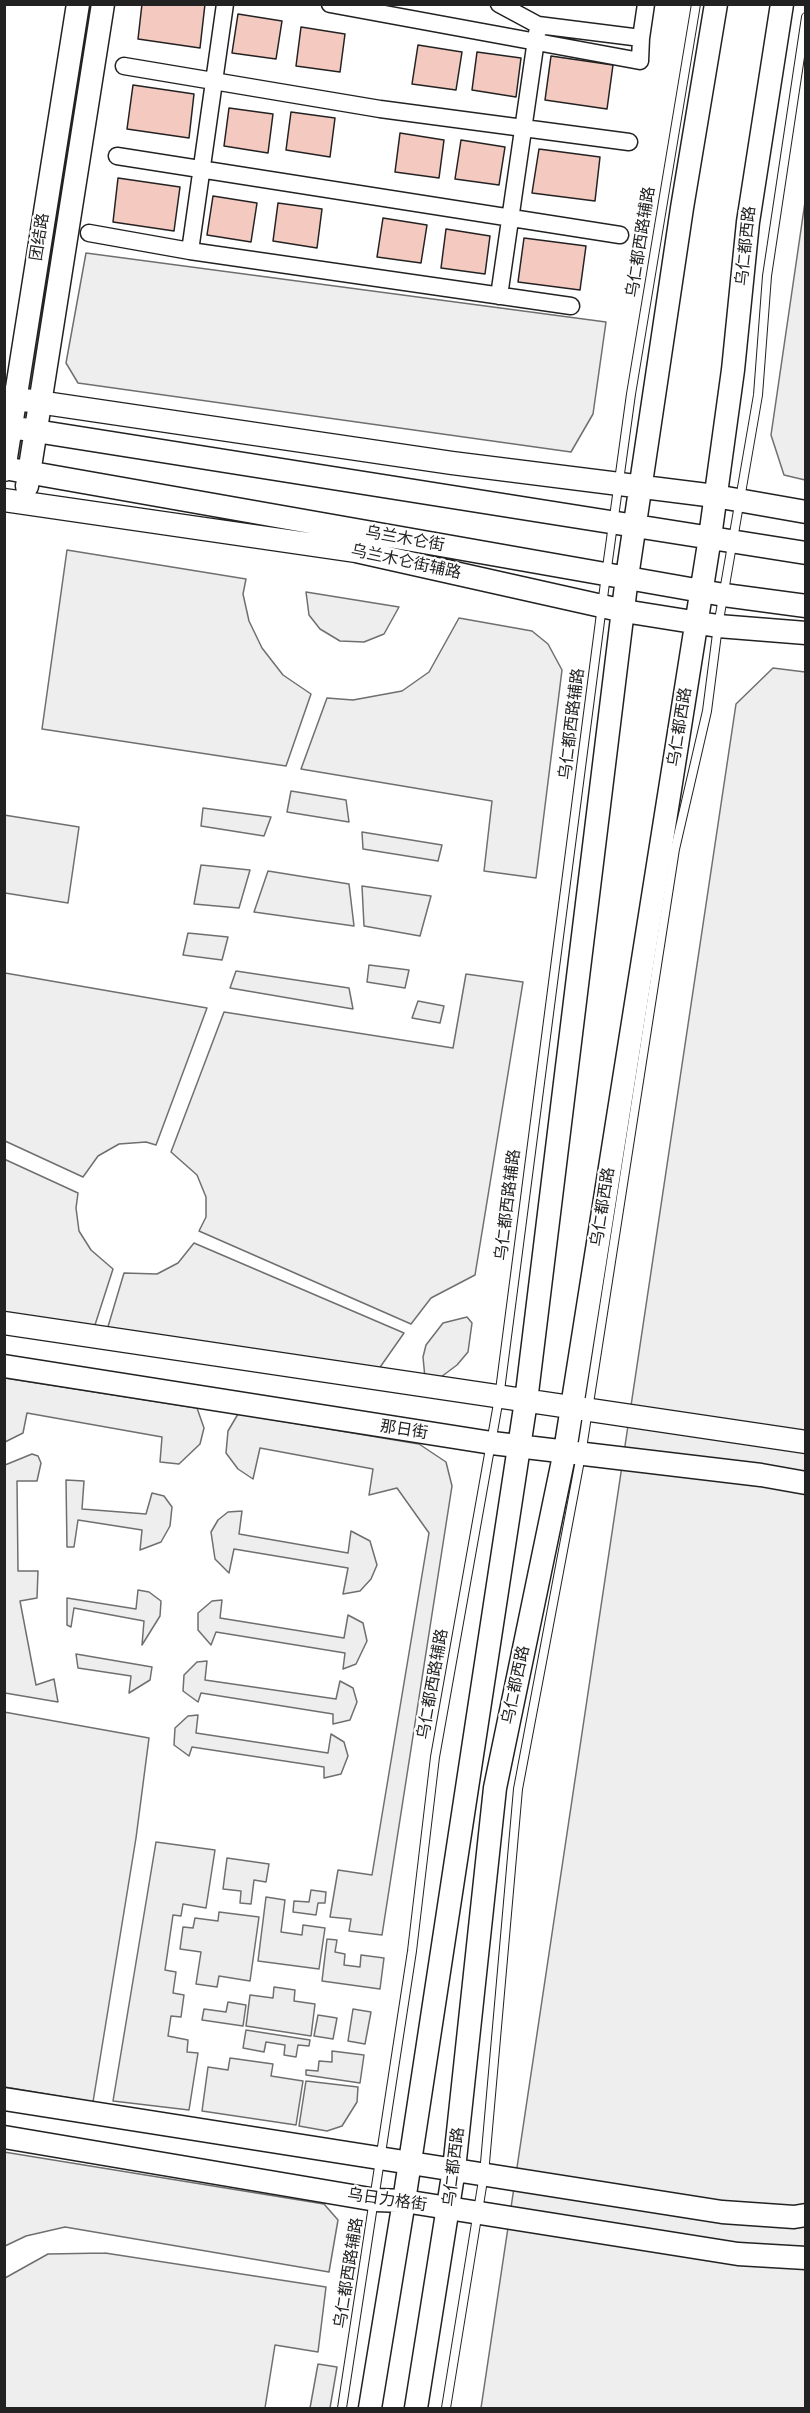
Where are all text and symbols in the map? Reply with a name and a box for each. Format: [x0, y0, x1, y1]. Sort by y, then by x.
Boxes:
street label: 乌仁都西路辅路 [623, 185, 659, 299]
street label: 乌仁都西路 [732, 205, 760, 287]
street label: 团结路 [27, 212, 53, 262]
street label: 乌兰木仑街 [364, 523, 446, 555]
street label: 乌兰木仑街辅路 [349, 541, 463, 583]
street label: 乌仁都西路辅路 [556, 667, 588, 781]
street label: 乌仁都西路 [664, 686, 696, 768]
street label: 乌仁都西路辅路 [492, 1148, 524, 1262]
street label: 乌仁都西路 [587, 1166, 619, 1248]
street label: 那日街 [379, 1417, 429, 1443]
street label: 乌仁都西路辅路 [414, 1627, 452, 1741]
street label: 乌仁都西路 [498, 1644, 534, 1726]
street label: 乌仁都西路 [440, 2126, 468, 2208]
street label: 乌日力格街 [346, 2185, 428, 2215]
street label: 乌仁都西路辅路 [331, 2216, 367, 2330]

